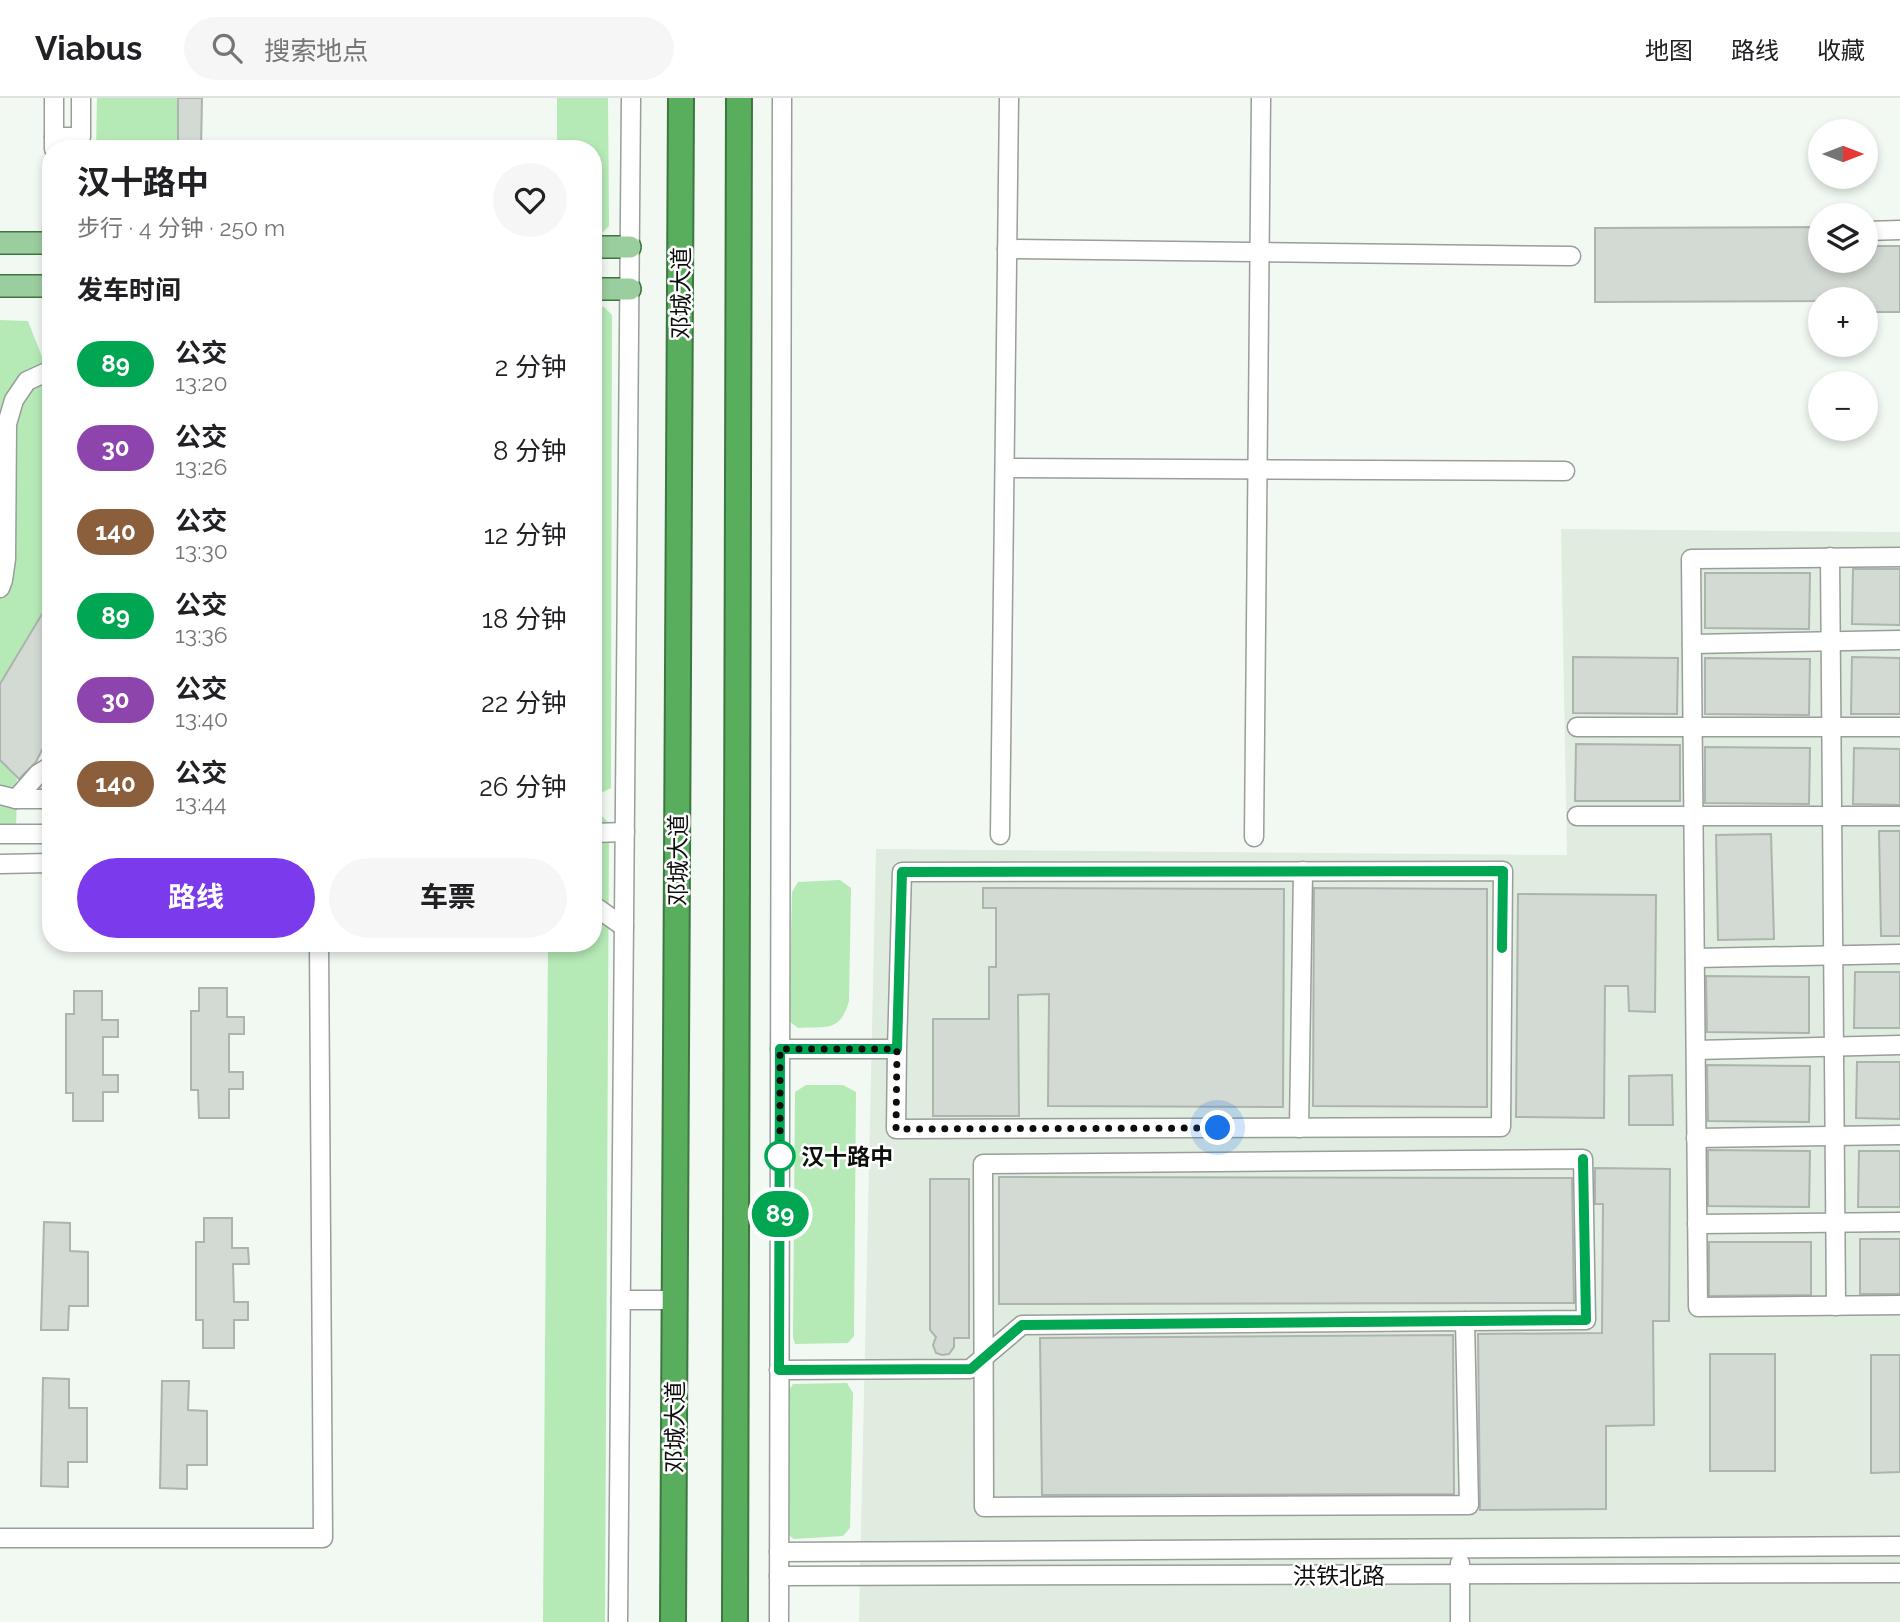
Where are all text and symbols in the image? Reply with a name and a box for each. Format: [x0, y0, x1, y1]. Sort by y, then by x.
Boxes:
search box [184, 17, 674, 80]
text: Viabus [35, 29, 142, 68]
icon: search [208, 29, 246, 67]
text: 搜索地点 [264, 36, 368, 66]
text: 地图 [1645, 36, 1693, 65]
text: 路线 [1731, 36, 1779, 65]
text: 收藏 [1817, 36, 1865, 65]
north arrow [1808, 119, 1878, 189]
map controls [1808, 119, 1878, 441]
text: 汉十路中 [77, 163, 209, 202]
button: heart [493, 163, 567, 237]
button: layers [1808, 203, 1878, 273]
text: 步行 · 4 分钟 · 250 m [77, 214, 285, 241]
street label: 邓城大道 [667, 247, 694, 339]
text: 发车时间 [77, 275, 181, 305]
button: + [1808, 287, 1878, 357]
text: 公交 [175, 338, 227, 368]
text: 89 [101, 349, 130, 378]
text: 2 分钟 [495, 352, 567, 382]
text: 13:20 [175, 369, 228, 396]
button: − [1808, 371, 1878, 441]
text: 公交 [175, 422, 227, 452]
text: 30 [101, 433, 130, 462]
text: 8 分钟 [493, 436, 567, 466]
text: 13:26 [175, 453, 227, 480]
text: 公交 [175, 506, 227, 536]
text: 140 [95, 517, 136, 546]
text: 12 分钟 [484, 520, 567, 550]
text: 13:30 [175, 537, 228, 564]
text: 公交 [175, 590, 227, 620]
text: 89 [101, 601, 130, 630]
text: 18 分钟 [482, 604, 567, 634]
text: 13:36 [175, 621, 228, 648]
text: 公交 [175, 674, 227, 704]
text: 30 [101, 685, 130, 714]
text: 22 分钟 [481, 688, 567, 718]
text: 13:40 [175, 705, 228, 732]
text: 公交 [175, 758, 227, 788]
text: 140 [95, 769, 136, 798]
text: 26 分钟 [479, 772, 567, 802]
text: 13:44 [175, 789, 227, 816]
street label: 邓城大道 [664, 814, 691, 906]
button: 路线 [77, 858, 315, 938]
button: 车票 [329, 858, 567, 938]
your location [1200, 1110, 1235, 1145]
marker: 汉十路中 [765, 1141, 795, 1171]
place label: 汉十路中 [801, 1143, 893, 1170]
line badge: 89 [748, 1191, 812, 1237]
text: 89 [766, 1199, 794, 1228]
street label: 邓城大道 [661, 1381, 688, 1473]
street label: 洪铁北路 [1293, 1562, 1385, 1589]

